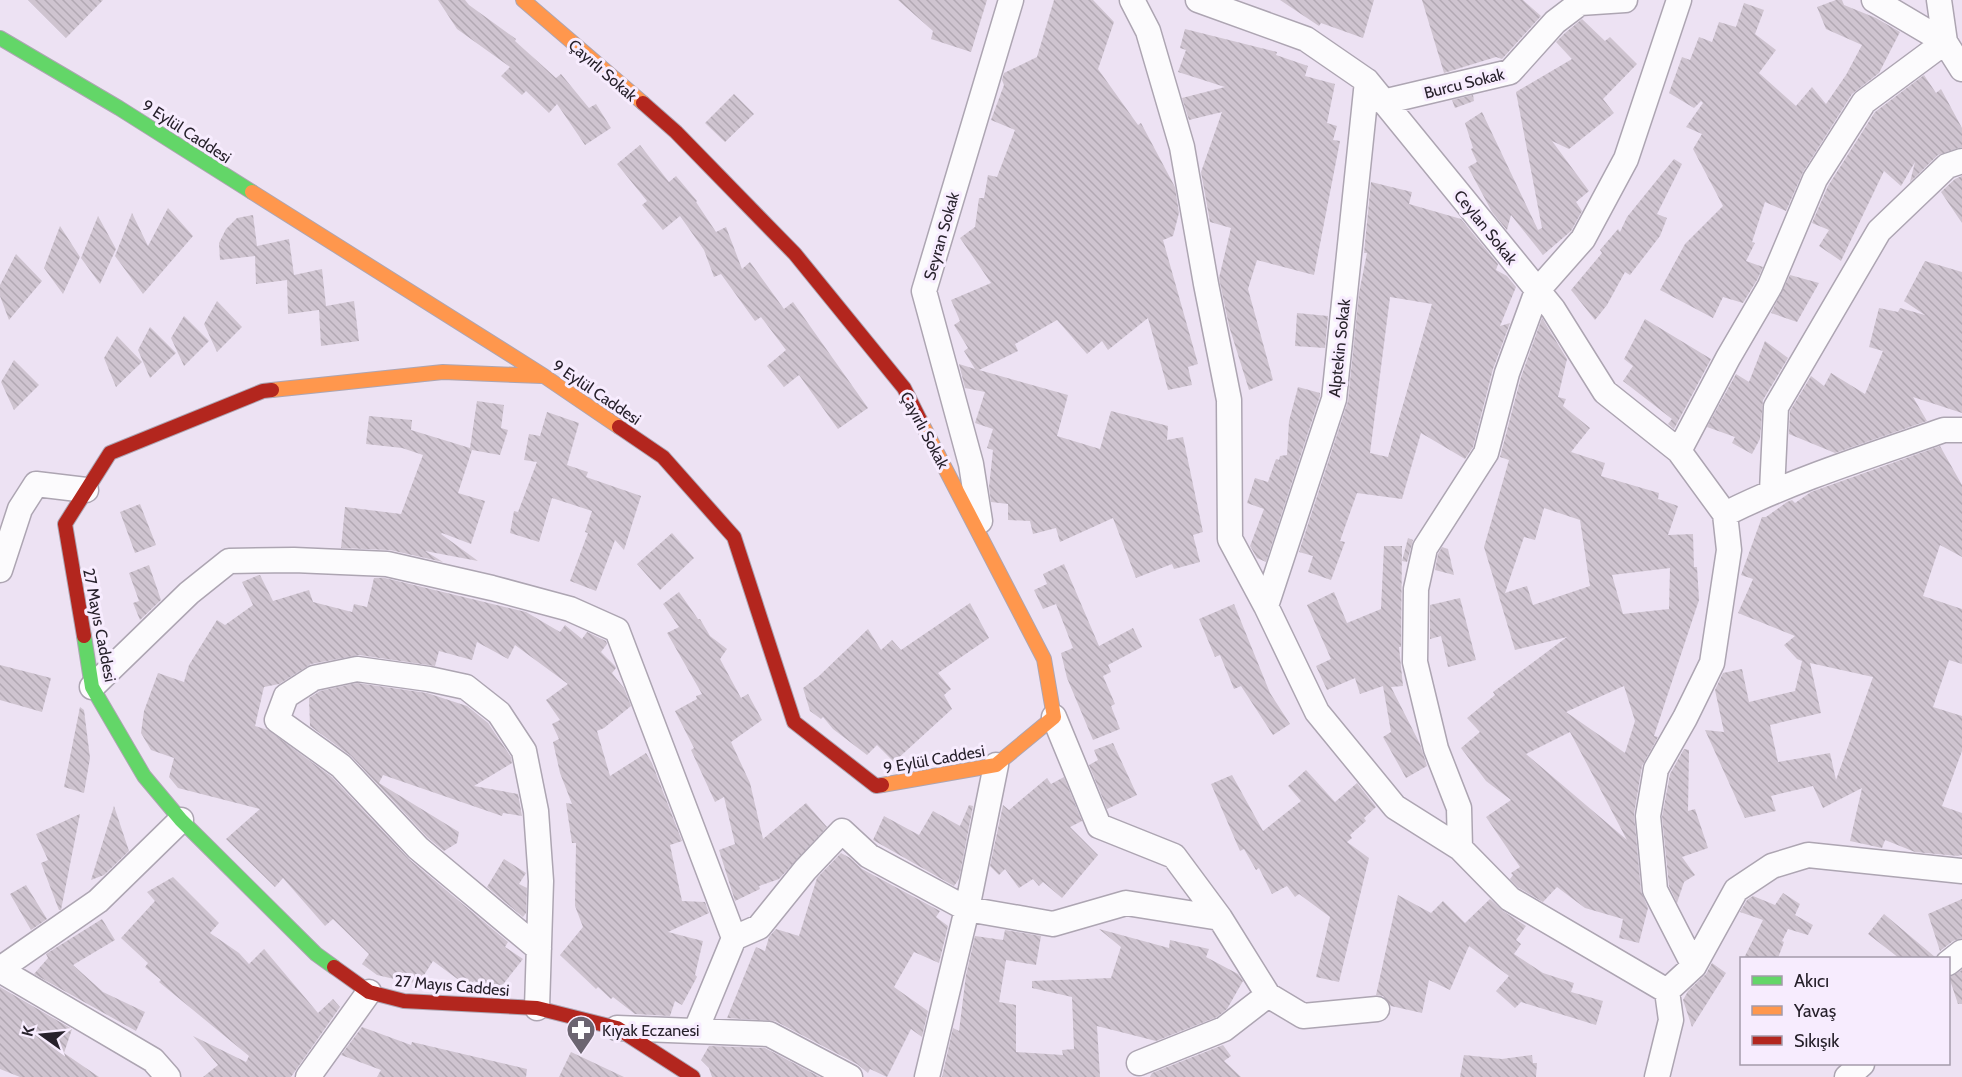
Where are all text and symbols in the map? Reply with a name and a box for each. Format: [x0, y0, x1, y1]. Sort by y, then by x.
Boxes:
street label: Çayırlı Sokak [565, 35, 641, 106]
street label: Burcu Sokak [1422, 64, 1507, 103]
street label: 9 Eylül Caddesi [139, 96, 235, 167]
street label: Ceylan Sokak [1450, 186, 1522, 269]
street label: Seyran Sokak [920, 189, 963, 282]
street label: Alptekin Sokak [1325, 297, 1354, 398]
street label: 9 Eylül Caddesi [549, 356, 644, 429]
street label: Çayırlı Sokak [896, 388, 953, 473]
street label: 27 Mayıs Caddesi [79, 567, 120, 684]
street label: 9 Eylül Caddesi [882, 741, 986, 778]
legend [1740, 957, 1950, 1065]
text: Akıcı [1794, 970, 1829, 992]
street label: 27 Mayıs Caddesi [394, 971, 510, 1000]
text: Yavaş [1793, 1000, 1836, 1022]
north arrow [12, 1005, 72, 1065]
pharmacy icon: Kıyak Eczanesi [565, 1014, 597, 1056]
place label: Kıyak Eczanesi [602, 1021, 700, 1040]
text: K [18, 1024, 38, 1039]
text: Sıkışık [1794, 1030, 1840, 1052]

